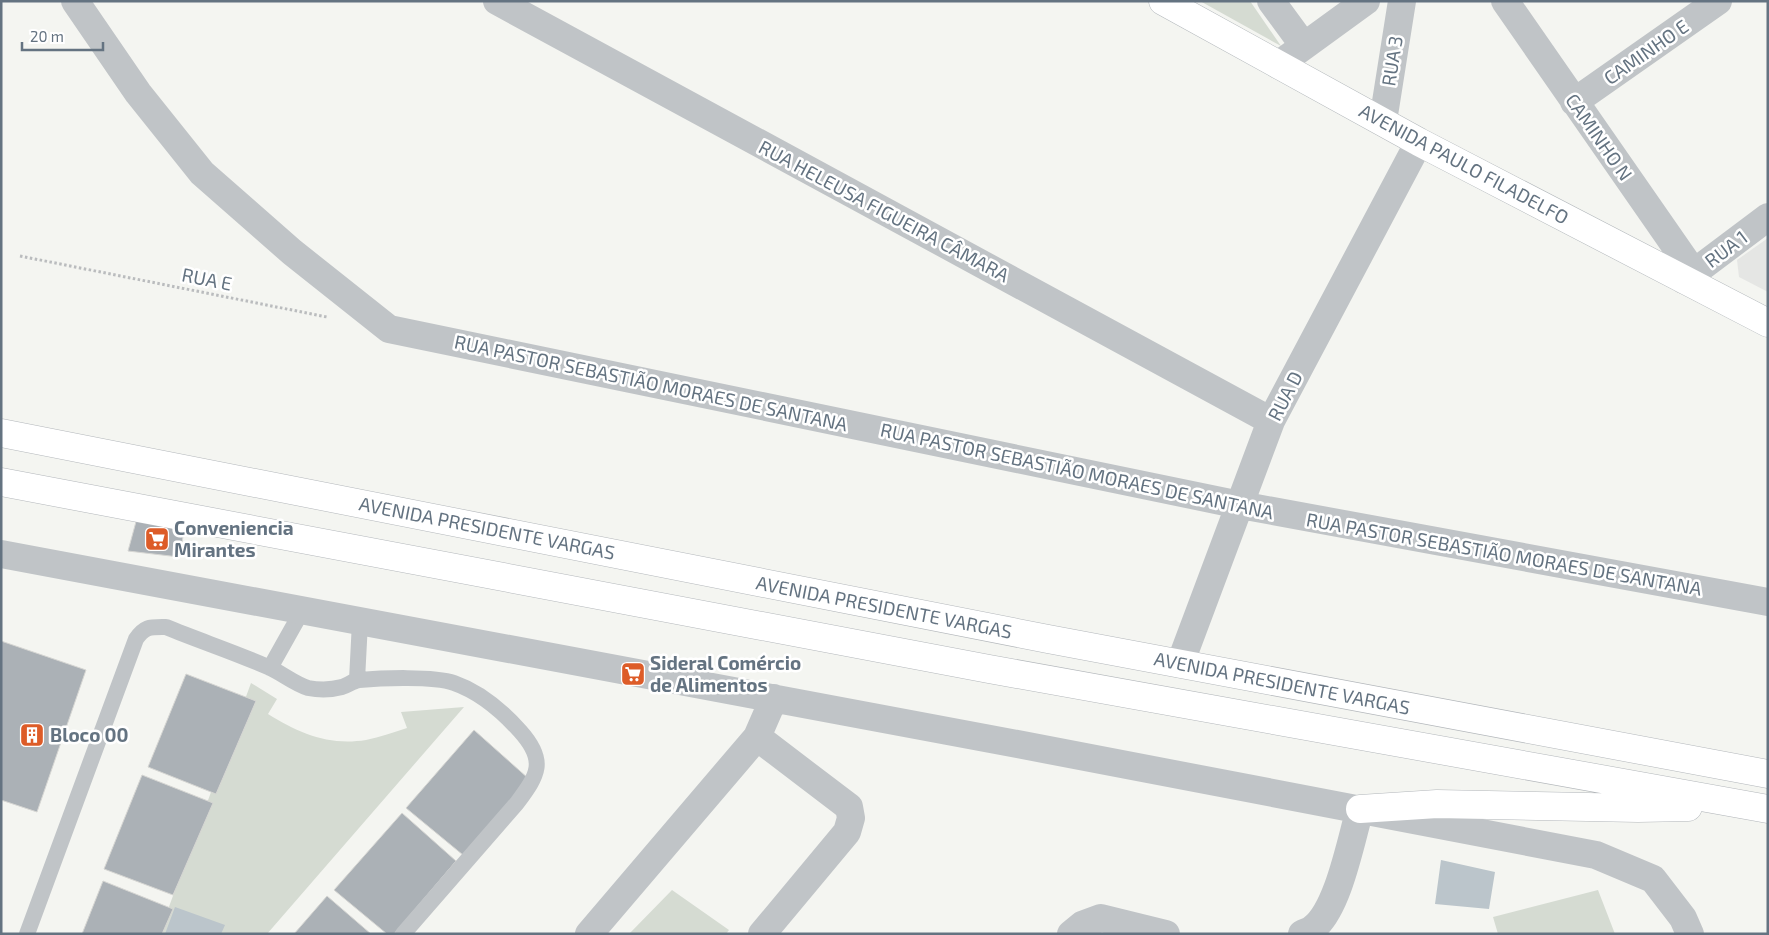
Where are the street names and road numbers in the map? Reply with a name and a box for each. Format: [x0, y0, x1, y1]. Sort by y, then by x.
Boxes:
street label: CAMINHO E [1599, 14, 1692, 89]
street label: RUA 3 [1376, 34, 1407, 88]
street label: CAMINHO N [1561, 89, 1638, 185]
street label: AVENIDA PAULO FILADELFO [1356, 99, 1573, 229]
street label: RUA HELEUSA FIGUEIRA CÂMARA [755, 135, 1013, 287]
street label: RUA 1 [1700, 225, 1752, 272]
street label: RUA E [180, 262, 234, 295]
street label: RUA PASTOR SEBASTIÃO MORAES DE SANTANA [452, 330, 850, 436]
street label: RUA D [1262, 367, 1307, 424]
street label: RUA PASTOR SEBASTIÃO MORAES DE SANTANA [878, 418, 1276, 524]
street label: AVENIDA PRESIDENTE VARGAS [357, 491, 617, 564]
street label: RUA PASTOR SEBASTIÃO MORAES DE SANTANA [1304, 507, 1704, 600]
street label: AVENIDA PRESIDENTE VARGAS [754, 570, 1014, 643]
street label: AVENIDA PRESIDENTE VARGAS [1152, 646, 1412, 719]

